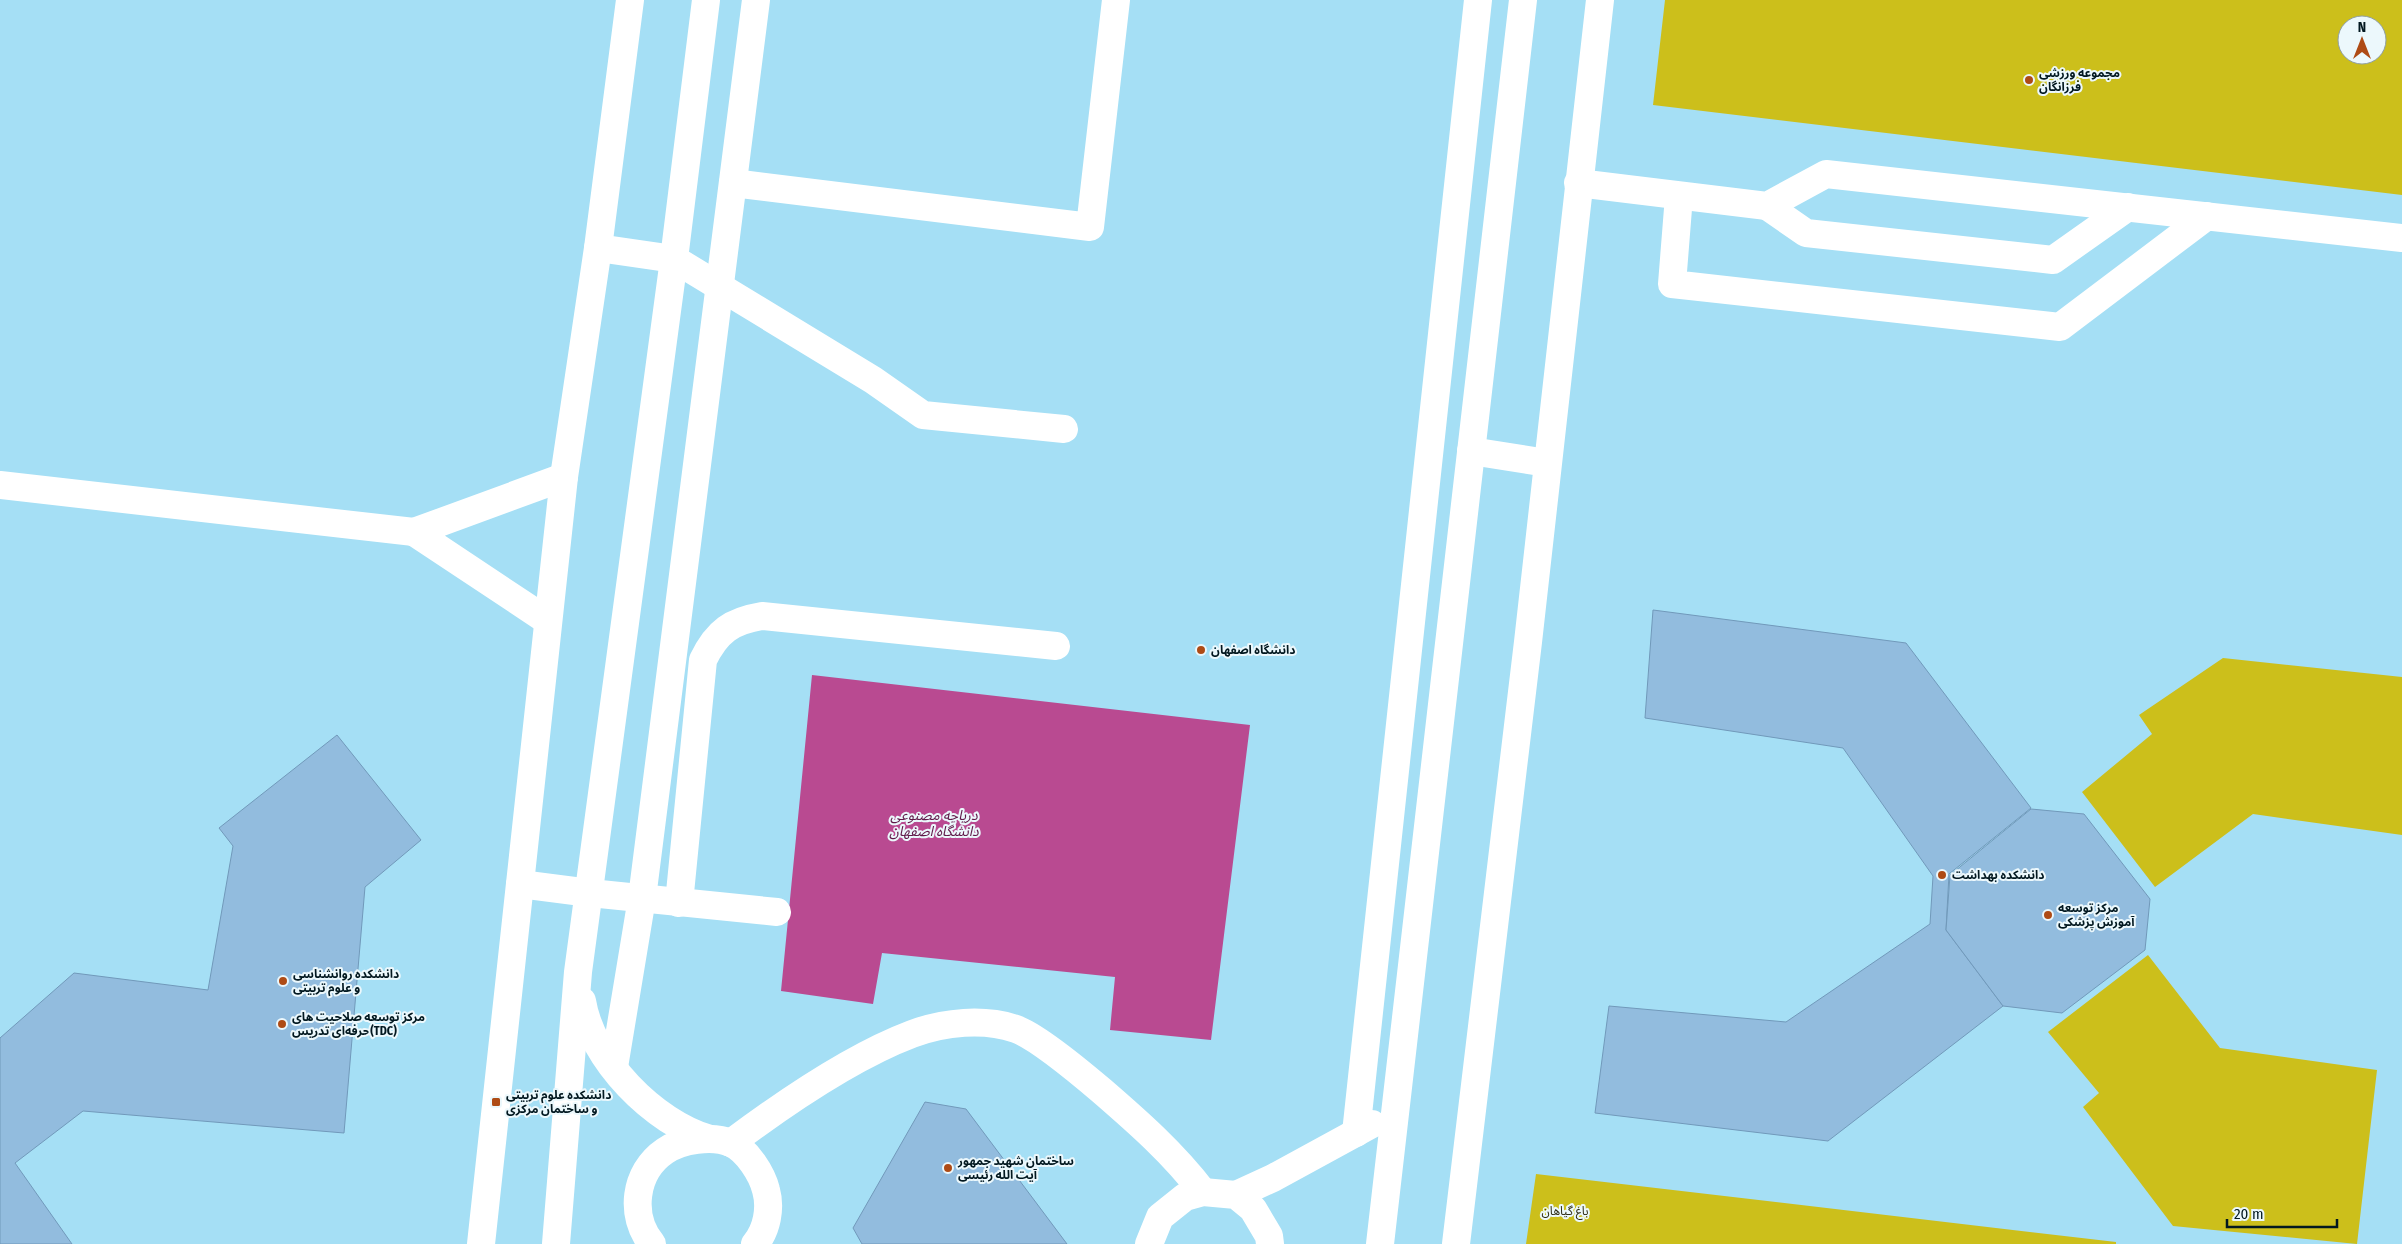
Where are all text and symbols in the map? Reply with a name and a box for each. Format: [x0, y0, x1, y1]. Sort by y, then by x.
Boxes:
north arrow [2337, 15, 2387, 65]
text: N [2358, 19, 2366, 36]
place label: مجموعه ورزشی فرزانگان [2039, 66, 2120, 94]
marker: مجموعه ورزشی فرزانگان [2023, 74, 2035, 86]
place label: دانشگاه اصفهان [1211, 643, 1295, 657]
marker: دانشگاه اصفهان [1195, 644, 1207, 656]
water label: دریاچه مصنوعی دانشگاه اصفهان [889, 807, 979, 840]
place label: دانشکده بهداشت [1952, 868, 2045, 882]
marker: دانشکده بهداشت [1936, 869, 1948, 881]
place label: مرکز توسعه آموزش پزشکی [2058, 901, 2136, 931]
marker: مرکز توسعه آموزش پزشکی [2042, 909, 2054, 921]
place label: دانشکده روانشناسی و علوم تربیتی [293, 967, 399, 997]
marker: دانشکده روانشناسی و علوم تربیتی [277, 975, 289, 987]
place label: مرکز توسعه صلاحیت های حرفه‌ای تدریس(TDC) [292, 1010, 425, 1038]
marker: مرکز توسعه صلاحیت های حرفه‌ای تدریس(TDC) [276, 1018, 288, 1030]
place label: دانشکده علوم تربیتی و ساختمان مرکزی [506, 1088, 611, 1116]
marker: دانشکده علوم تربیتی و ساختمان مرکزی [490, 1096, 502, 1108]
place label: ساختمان شهید جمهور آیت الله رئیسی [957, 1154, 1074, 1182]
marker: ساختمان شهید جمهور آیت الله رئیسی [942, 1162, 954, 1174]
scale bar [2227, 1196, 2337, 1228]
park label: باغ گیاهان [1541, 1204, 1589, 1220]
text: 20 m [2234, 1205, 2264, 1223]

